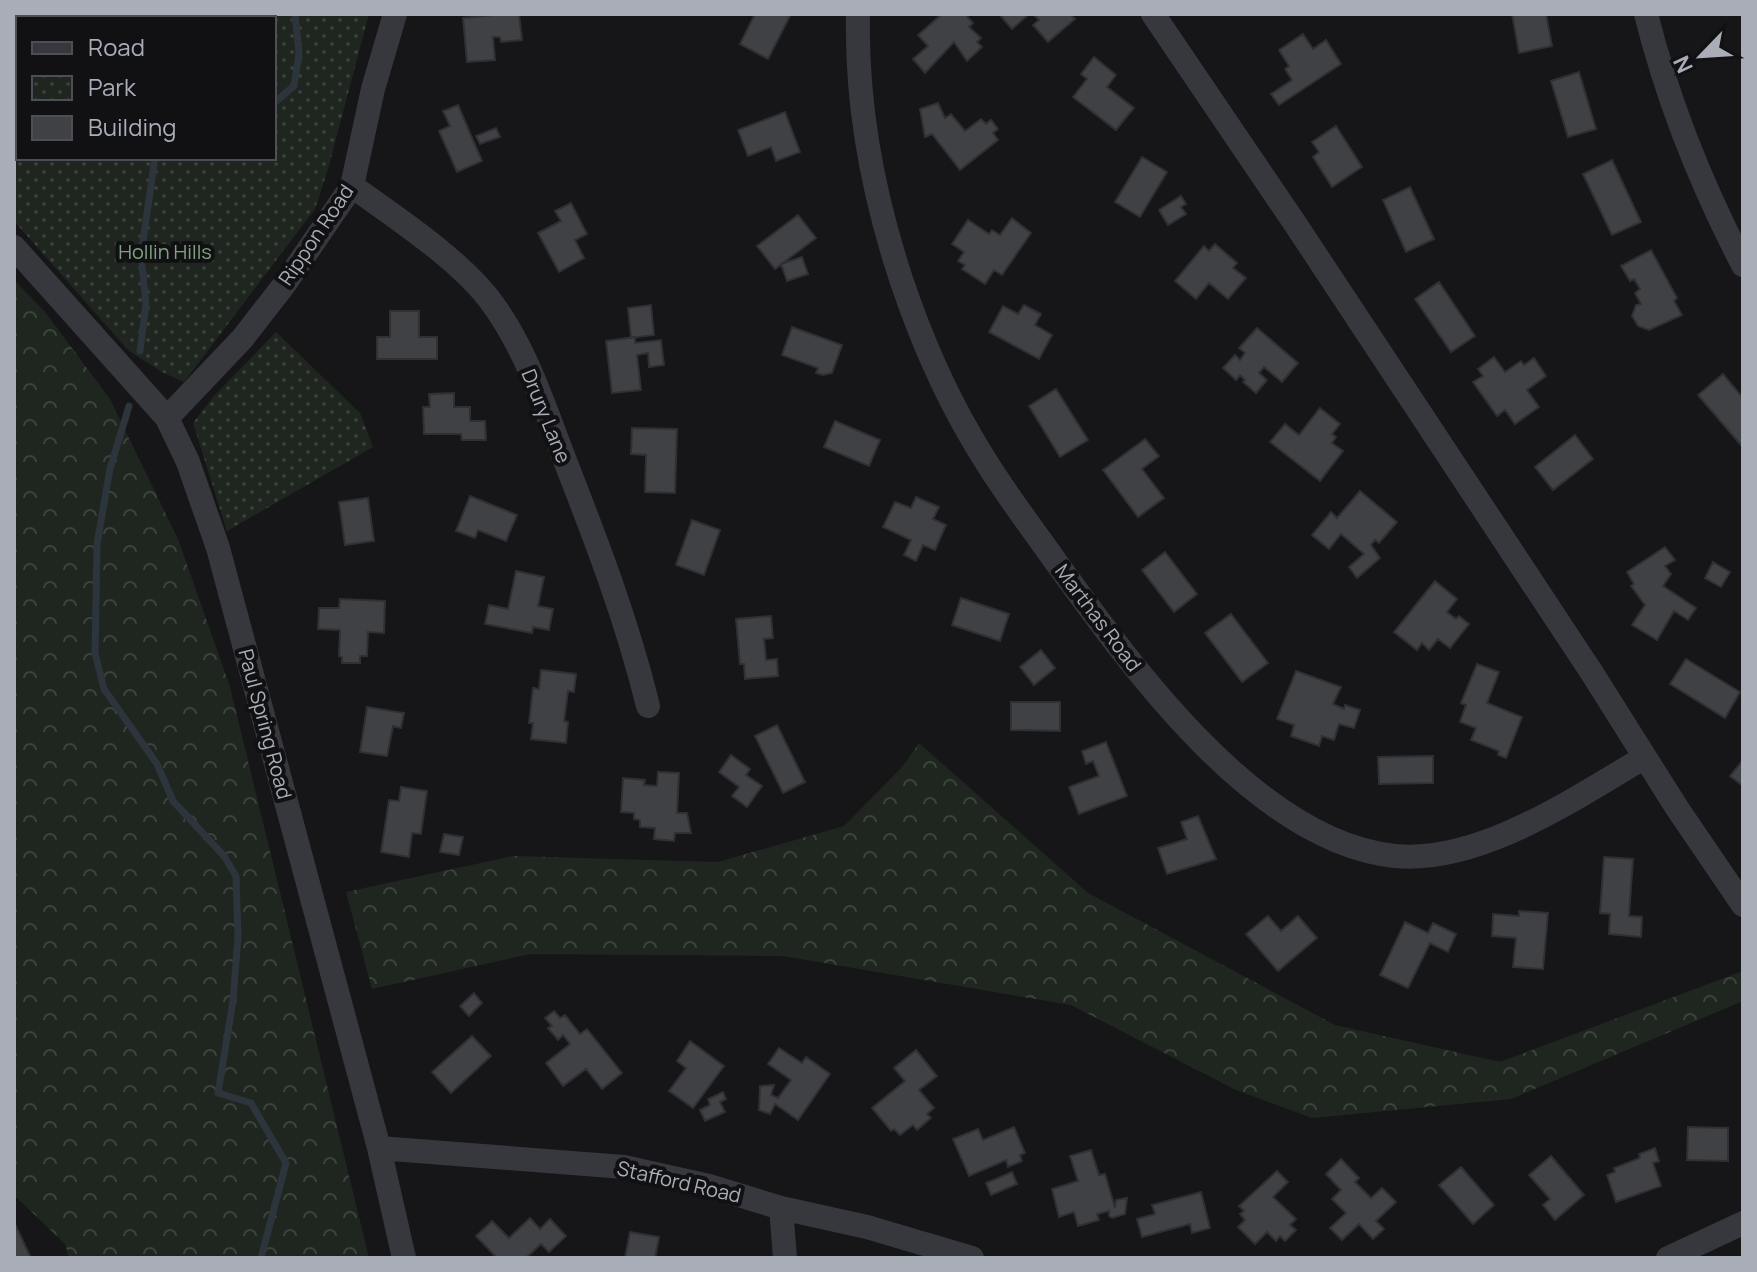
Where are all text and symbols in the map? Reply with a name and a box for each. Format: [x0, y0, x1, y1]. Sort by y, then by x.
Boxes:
legend [16, 16, 276, 160]
north arrow [1661, 16, 1741, 96]
text: Road [88, 30, 145, 63]
text: N [1666, 51, 1700, 78]
text: Park [88, 70, 137, 103]
text: Building [88, 110, 176, 143]
street label: Rippon Road [272, 179, 359, 290]
park label: Hollin Hills [118, 238, 212, 265]
street label: Drury Lane [515, 365, 578, 467]
street label: Marthas Road [1049, 558, 1148, 677]
street label: Paul Spring Road [232, 646, 299, 802]
street label: Stafford Road [615, 1154, 744, 1209]

